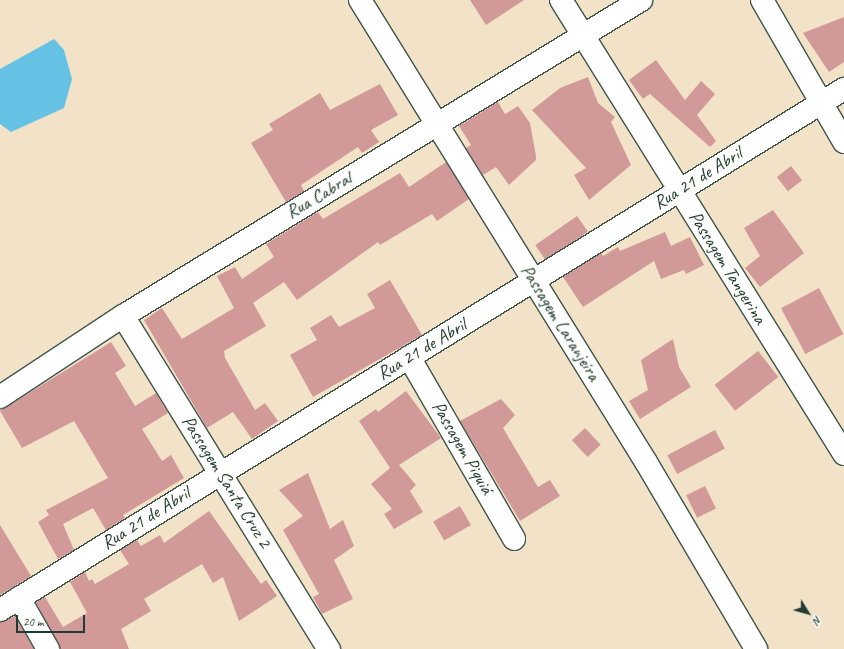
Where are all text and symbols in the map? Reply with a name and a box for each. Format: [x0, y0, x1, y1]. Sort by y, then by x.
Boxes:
street label: Rua 21 de Abril [649, 143, 747, 215]
street label: Rua Cabral [282, 168, 356, 224]
street label: Passagem Tangerina [683, 207, 771, 329]
street label: Passagem Laranjeira [515, 261, 605, 385]
street label: Rua 21 de Abril [373, 314, 471, 386]
street label: Passagem Piquiá [426, 397, 498, 499]
street label: Passagem Santa Cruz 2 [176, 412, 276, 552]
street label: Rua 21 de Abril [97, 483, 195, 555]
north arrow [788, 593, 828, 633]
scale bar [18, 607, 87, 633]
text: N [810, 613, 825, 627]
text: 20 m [23, 614, 43, 630]

